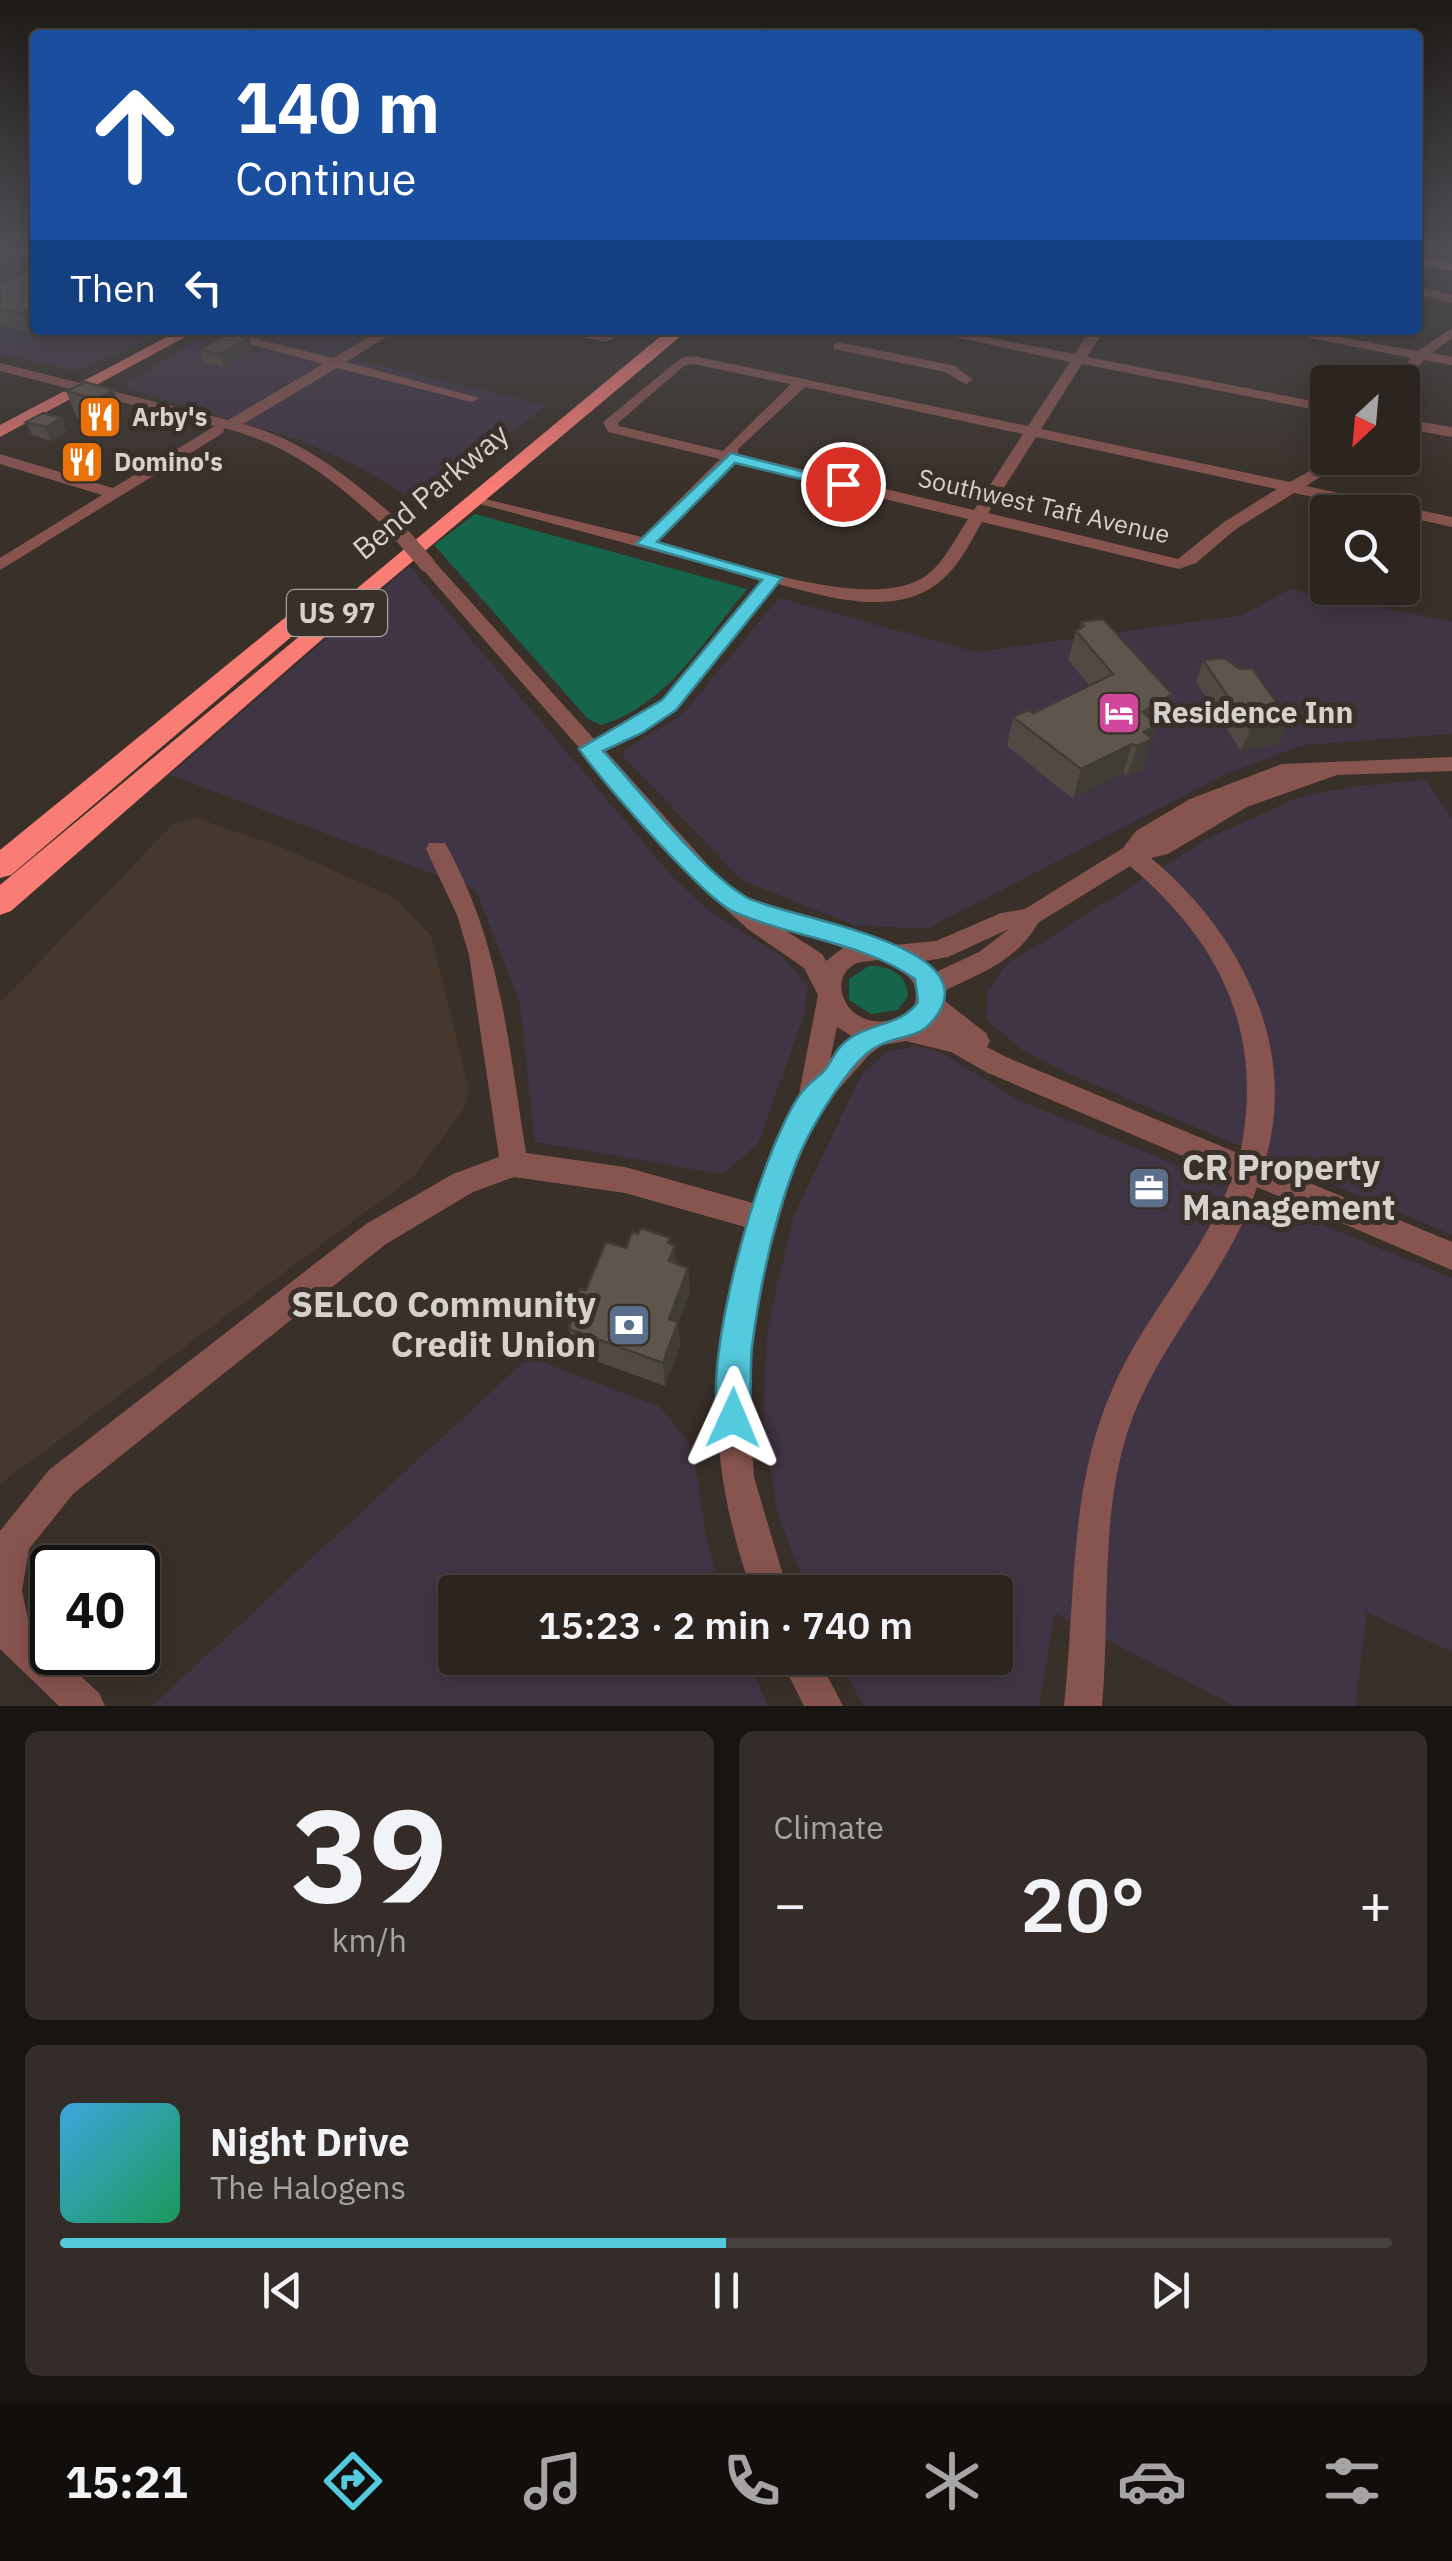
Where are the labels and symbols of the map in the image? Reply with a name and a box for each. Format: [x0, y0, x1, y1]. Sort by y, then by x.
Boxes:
north arrow [1310, 365, 1420, 475]
restaurant icon: Arby's [77, 394, 123, 440]
place label: Arby's [132, 400, 207, 433]
street label: Bend Parkway [344, 414, 516, 567]
restaurant icon: Domino's [59, 439, 105, 485]
pin [801, 442, 886, 527]
place label: Domino's [114, 445, 223, 478]
street label: Southwest Taft Avenue [915, 461, 1173, 551]
road number: US 97 [287, 590, 387, 636]
hotel icon: Residence Inn [1096, 690, 1142, 736]
place label: Residence Inn [1152, 692, 1353, 731]
place label: CR Property Management [1182, 1144, 1395, 1230]
office icon: CR Property Management [1126, 1165, 1172, 1211]
place label: SELCO Community Credit Union [291, 1281, 596, 1367]
bank icon: SELCO Community Credit Union [606, 1302, 652, 1348]
position arrow [681, 1366, 785, 1470]
speed limit sign: 40 [30, 1545, 160, 1675]

